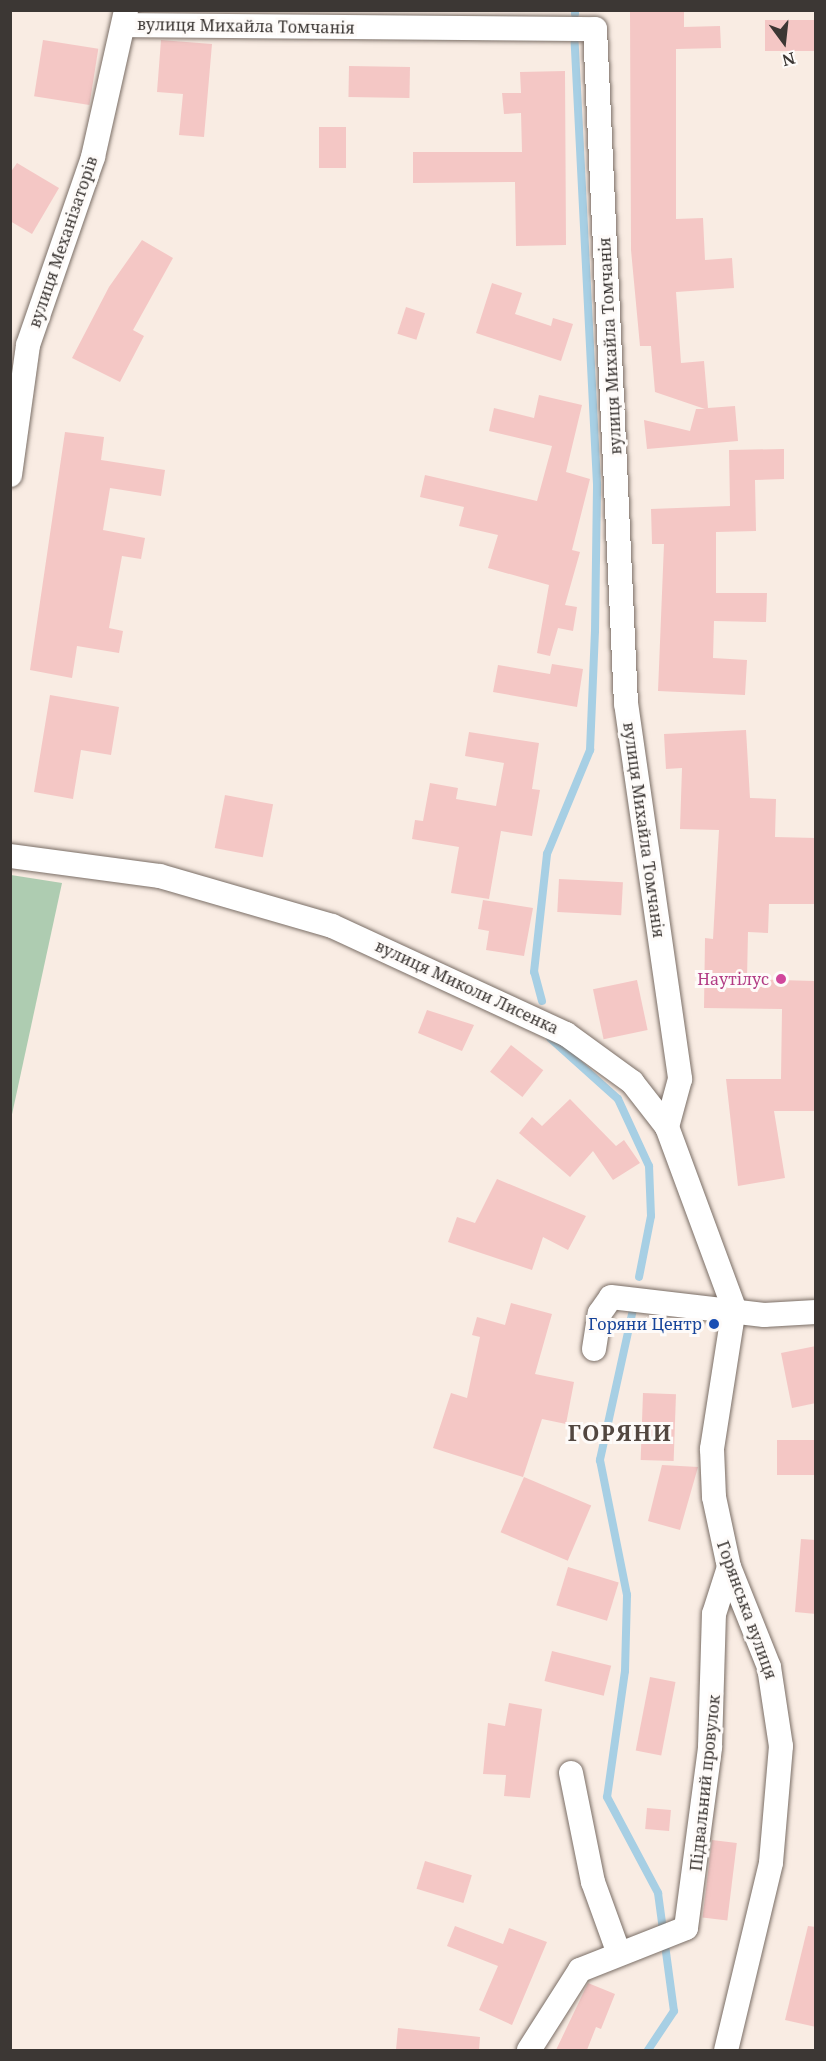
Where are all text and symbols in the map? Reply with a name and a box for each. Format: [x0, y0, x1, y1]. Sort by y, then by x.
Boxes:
north arrow [754, 12, 814, 72]
street label: вулиця Михайла Томчанія [137, 15, 355, 37]
text: N [780, 47, 798, 72]
street label: вулиця Механізаторів [25, 154, 101, 330]
street label: вулиця Михайла Томчанія [595, 237, 625, 455]
street label: вулиця Михайла Томчанія [619, 721, 669, 939]
street label: вулиця Миколи Лисенка [372, 936, 562, 1038]
place label: Наутілус [697, 969, 769, 989]
marker: Наутілус [774, 972, 788, 986]
place label: Горяни Центр [588, 1314, 702, 1334]
marker: Горяни Центр [707, 1317, 721, 1331]
district label: ГОРЯНИ [568, 1420, 672, 1446]
street label: Горянська вулиця [713, 1538, 781, 1682]
street label: Підвальний провулок [686, 1694, 724, 1872]

